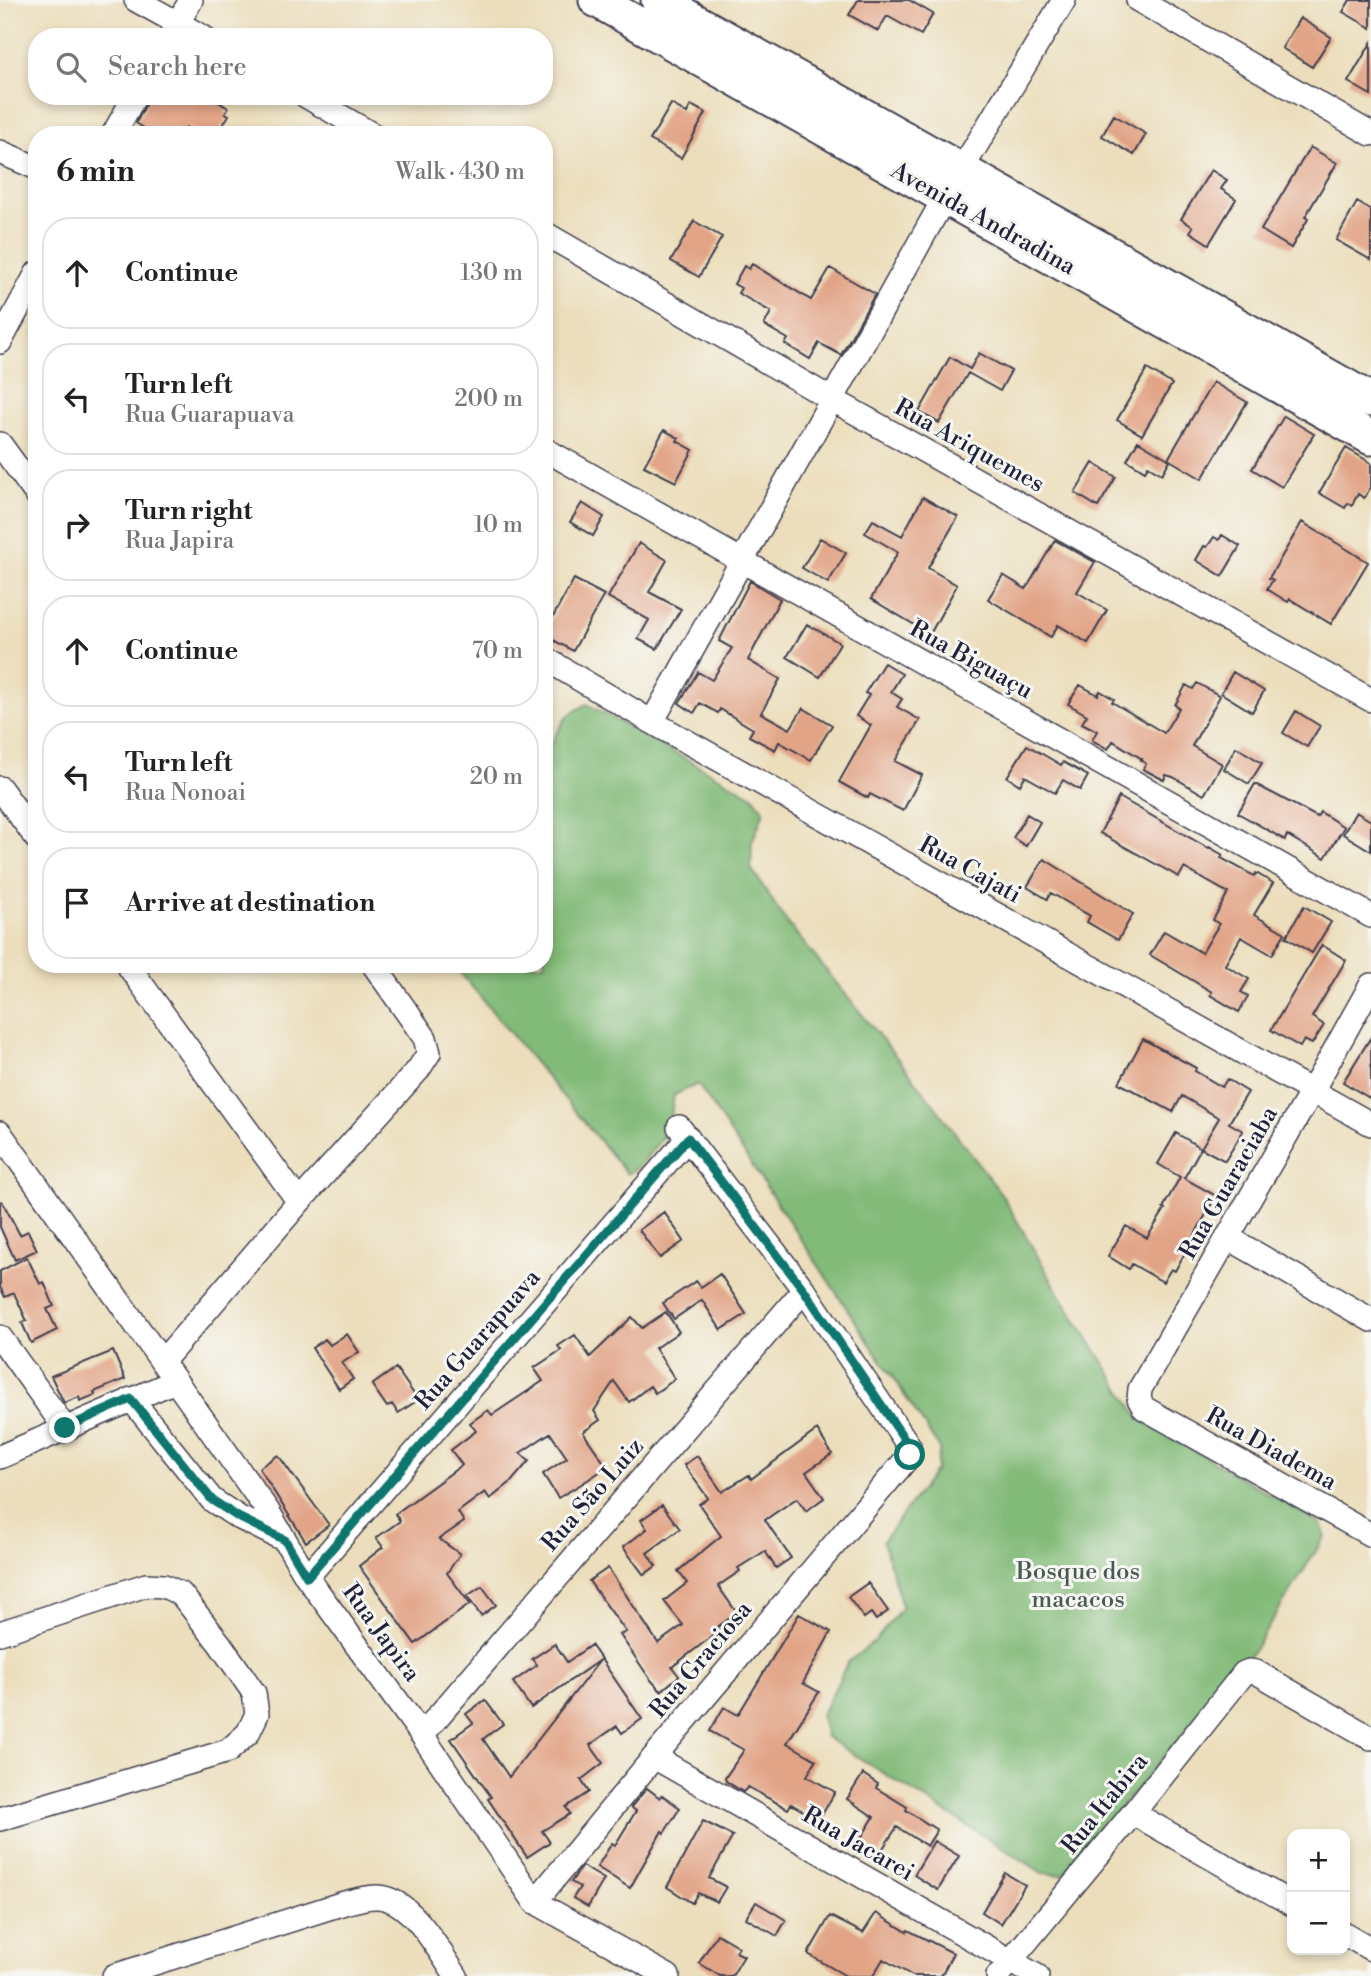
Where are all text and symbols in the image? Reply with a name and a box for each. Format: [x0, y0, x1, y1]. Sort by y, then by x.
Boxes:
search box [28, 28, 553, 105]
icon: search [52, 48, 90, 86]
text: Search here [108, 51, 247, 83]
text: 6 min [56, 153, 135, 191]
street label: Avenida Andradina [884, 155, 1081, 283]
text: Walk · 430 m [395, 158, 525, 186]
icon: ahead [58, 254, 96, 292]
text: Continue [125, 257, 238, 289]
text: 130 m [460, 259, 523, 287]
text: Turn left [125, 369, 233, 401]
icon: left [58, 380, 96, 418]
text: 200 m [455, 385, 523, 413]
street label: Rua Ariquemes [889, 392, 1049, 500]
text: Rua Guarapuava [125, 401, 294, 429]
text: Turn right [125, 495, 253, 527]
icon: right [58, 506, 96, 544]
text: 10 m [474, 511, 523, 539]
text: Rua Japira [125, 527, 234, 555]
street label: Rua Biguaçu [904, 614, 1038, 706]
icon: ahead [58, 632, 96, 670]
text: Continue [125, 635, 238, 667]
text: 70 m [472, 637, 523, 665]
text: Turn left [125, 747, 233, 779]
icon: left [58, 758, 96, 796]
text: 20 m [470, 763, 523, 791]
text: Rua Nonoai [125, 779, 246, 807]
street label: Rua Cajati [914, 830, 1026, 910]
icon: arrive [58, 884, 96, 922]
text: Arrive at destination [125, 887, 375, 919]
street label: Rua Guaraciaba [1173, 1101, 1285, 1265]
street label: Rua Guarapuava [409, 1263, 548, 1417]
street label: Rua Diadema [1200, 1401, 1342, 1498]
route end [49, 1412, 80, 1443]
street label: Rua São Luiz [536, 1432, 650, 1558]
route start [894, 1439, 925, 1470]
park label: Bosque dos macacos [1015, 1557, 1140, 1615]
street label: Rua Japira [335, 1578, 427, 1689]
street label: Rua Graciosa [643, 1595, 759, 1725]
street label: Rua Itabira [1055, 1747, 1155, 1861]
street label: Rua Jacarei [797, 1800, 919, 1888]
map controls [1287, 1829, 1350, 1955]
button: + [1287, 1829, 1350, 1892]
button: − [1287, 1892, 1350, 1955]

